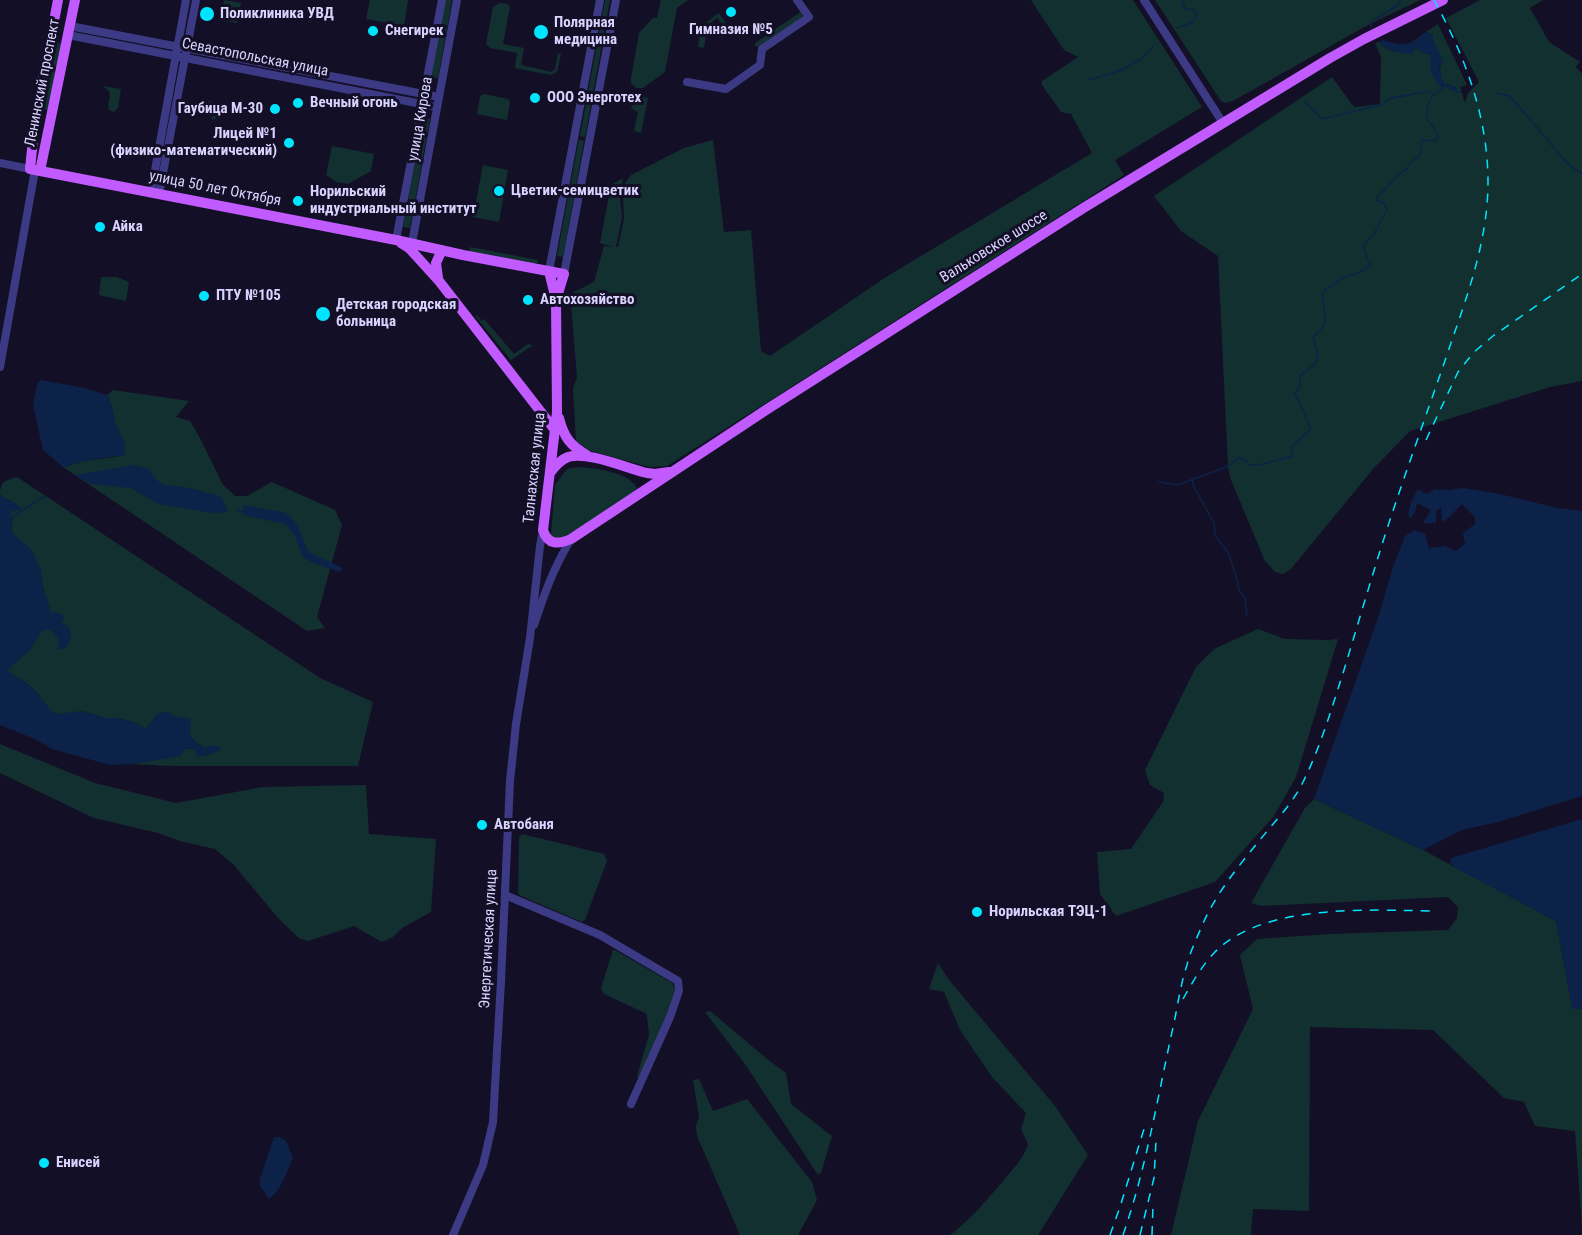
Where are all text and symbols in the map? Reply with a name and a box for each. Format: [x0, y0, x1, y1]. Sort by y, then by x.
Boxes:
marker: Поликлиника УВД [198, 5, 216, 23]
place label: Поликлиника УВД [220, 5, 334, 23]
marker: Гимназия №5 [724, 5, 738, 19]
place label: Полярная медицина [554, 14, 617, 49]
street label: Ленинский проспект [22, 18, 64, 148]
place label: Гимназия №5 [689, 21, 773, 39]
place label: Снегирек [385, 22, 443, 40]
marker: Полярная медицина [532, 23, 550, 41]
marker: Снегирек [366, 24, 380, 38]
street label: Севастопольская улица [180, 35, 330, 81]
street label: улица Кирова [405, 75, 437, 163]
place label: ООО Энерготех [547, 89, 641, 107]
marker: ООО Энерготех [528, 91, 542, 105]
place label: Вечный огонь [310, 94, 398, 112]
marker: Вечный огонь [291, 96, 305, 110]
place label: Гаубица М-30 [178, 100, 263, 118]
marker: Гаубица М-30 [268, 102, 282, 116]
place label: Лицей №1 (физико-математический) [110, 125, 277, 160]
marker: Лицей №1 (физико-математический) [282, 136, 296, 150]
street label: улица 50 лет Октября [147, 167, 283, 211]
place label: Цветик-семицветик [511, 182, 639, 200]
place label: Норильский индустриальный институт [310, 183, 477, 218]
marker: Цветик-семицветик [492, 184, 506, 198]
marker: Норильский индустриальный институт [291, 194, 305, 208]
street label: Вальковское шоссе [937, 207, 1051, 287]
place label: Айка [112, 218, 143, 236]
marker: Айка [93, 220, 107, 234]
place label: ПТУ №105 [216, 287, 281, 305]
marker: ПТУ №105 [197, 289, 211, 303]
place label: Автохозяйство [540, 291, 635, 309]
marker: Автохозяйство [521, 293, 535, 307]
place label: Детская городская больница [336, 296, 456, 331]
marker: Детская городская больница [314, 305, 332, 323]
street label: Талнахская улица [520, 412, 550, 524]
place label: Автобаня [494, 816, 554, 834]
marker: Автобаня [475, 818, 489, 832]
street label: Энергетическая улица [476, 869, 502, 1009]
place label: Норильская ТЭЦ-1 [989, 903, 1108, 921]
marker: Норильская ТЭЦ-1 [970, 905, 984, 919]
place label: Енисей [56, 1154, 100, 1172]
marker: Енисей [37, 1156, 51, 1170]

